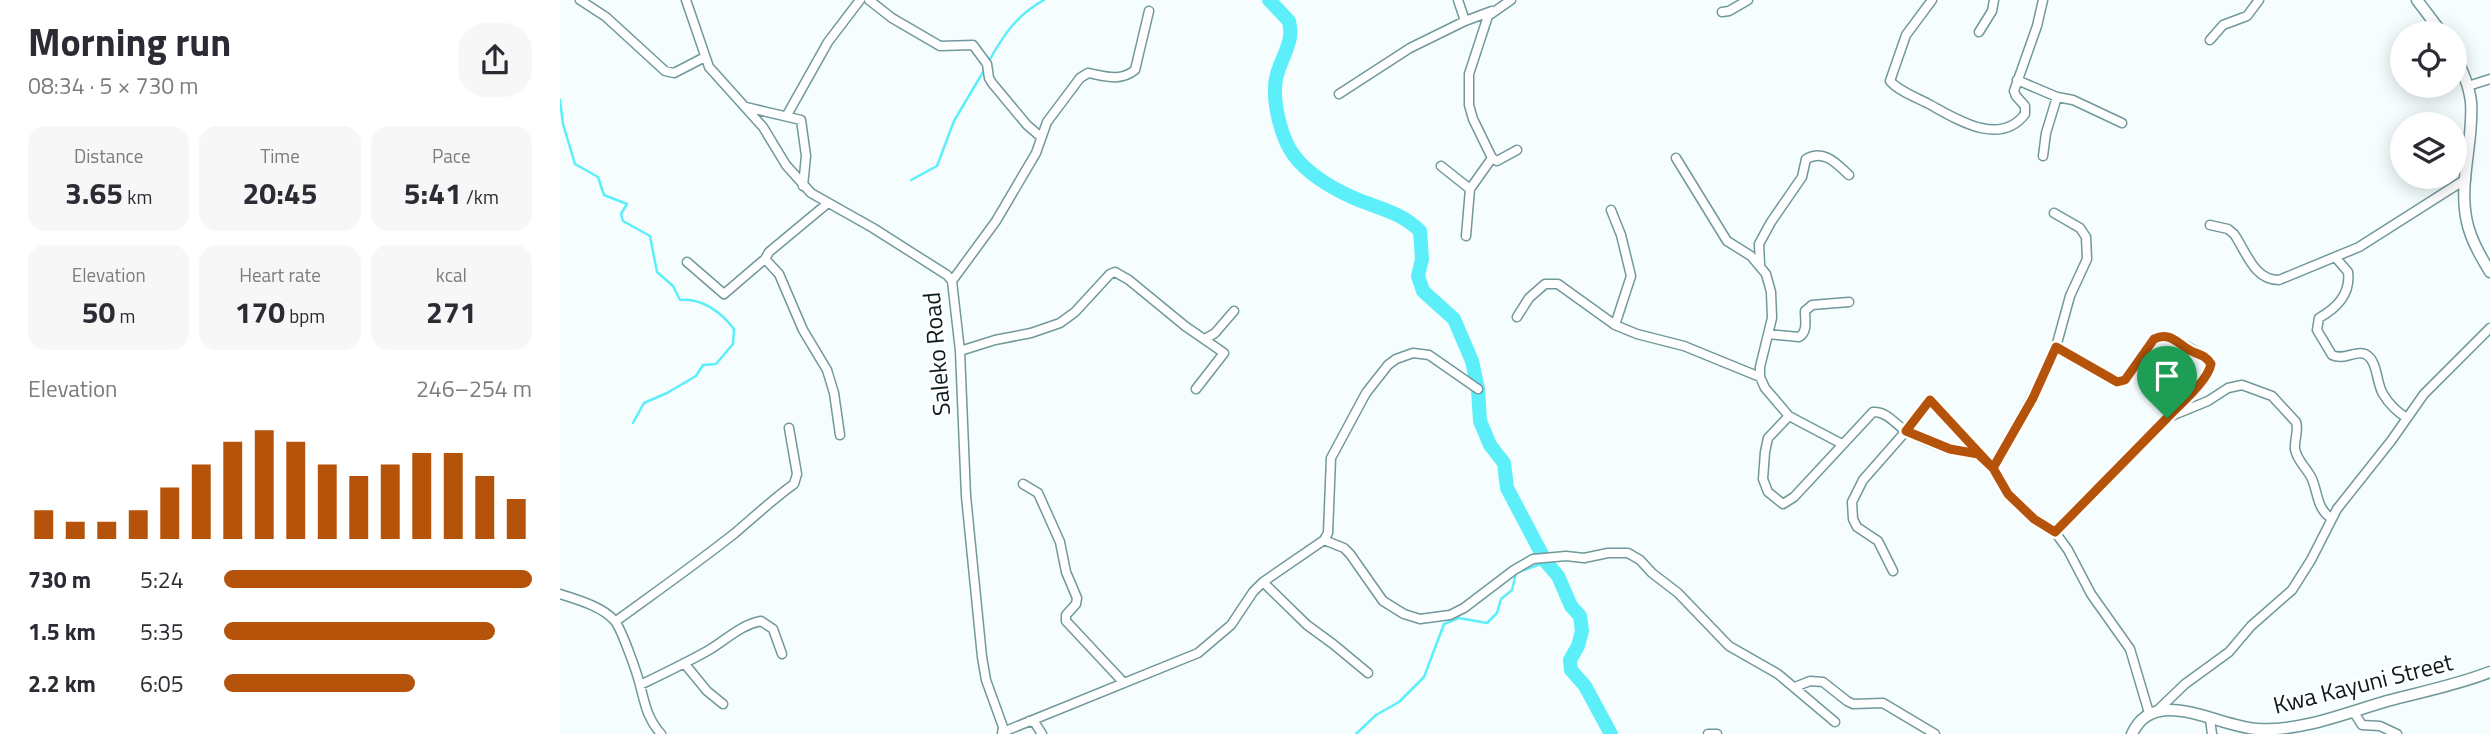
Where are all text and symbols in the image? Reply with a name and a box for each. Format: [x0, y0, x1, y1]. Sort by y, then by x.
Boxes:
text: Morning run [28, 13, 231, 71]
map controls [2390, 21, 2467, 189]
button: locate [2390, 21, 2467, 98]
button: share [458, 23, 532, 97]
text: 08:34 · 5 × 730 m [28, 68, 198, 103]
button: layers [2390, 112, 2467, 189]
text: Distance [74, 141, 143, 170]
text: Time [260, 141, 300, 170]
text: Pace [432, 141, 471, 170]
text: 3.65 [65, 170, 123, 216]
text: 20:45 [243, 170, 317, 216]
text: 5:41 [404, 170, 462, 216]
text: km [123, 182, 152, 211]
text: /km [462, 182, 499, 211]
text: Elevation [72, 260, 146, 289]
text: Heart rate [239, 260, 321, 289]
text: kcal [436, 260, 467, 289]
text: 50 [82, 289, 115, 335]
text: 170 [235, 289, 285, 335]
text: 271 [426, 289, 477, 335]
street label: Saleko Road [913, 291, 959, 417]
text: m [115, 301, 136, 330]
text: bpm [285, 301, 325, 330]
pin [2137, 346, 2197, 418]
icon: arrive [2148, 357, 2186, 395]
text: Elevation [28, 371, 117, 406]
text: 246–254 m [416, 371, 532, 406]
text: 730 m [28, 562, 91, 597]
text: 5:24 [140, 562, 184, 597]
text: 1.5 km [28, 614, 96, 649]
text: 5:35 [140, 614, 184, 649]
street label: Kwa Kayuni Street [2269, 643, 2457, 723]
text: 2.2 km [28, 666, 96, 701]
text: 6:05 [140, 666, 184, 701]

